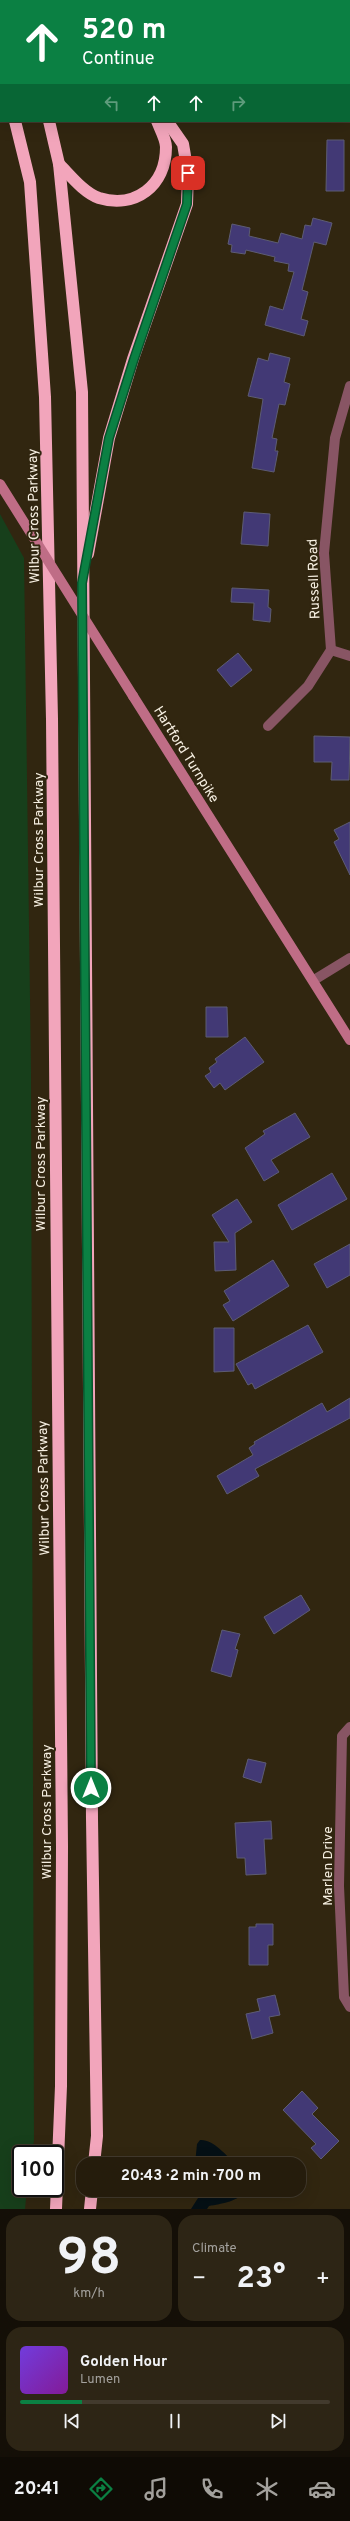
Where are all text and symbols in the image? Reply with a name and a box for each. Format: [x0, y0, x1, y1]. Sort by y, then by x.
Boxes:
text: 520 m [82, 13, 166, 49]
icon: ahead [16, 16, 68, 68]
text: Continue [82, 48, 154, 71]
icon: left [101, 92, 123, 114]
icon: ahead [143, 92, 165, 114]
icon: ahead [185, 92, 207, 114]
icon: right [227, 92, 249, 114]
pin [171, 156, 205, 190]
icon: arrive [177, 162, 199, 184]
street label: Wilbur Cross Parkway [25, 448, 44, 584]
street label: Russell Road [305, 538, 324, 619]
street label: Hartford Turnpike [149, 703, 222, 806]
street label: Wilbur Cross Parkway [31, 772, 48, 908]
street label: Wilbur Cross Parkway [33, 1096, 50, 1232]
street label: Wilbur Cross Parkway [35, 1420, 54, 1556]
street label: Wilbur Cross Parkway [39, 1744, 56, 1880]
position arrow [70, 1767, 112, 1809]
street label: Marlen Drive [320, 1826, 337, 1906]
speed limit sign: 100 [12, 2145, 64, 2197]
text: 20:43 · 2 min · 700 m [121, 2167, 261, 2186]
text: 98 [57, 2227, 121, 2293]
text: Climate [192, 2241, 237, 2257]
text: 23° [237, 2261, 285, 2298]
text: − [192, 2266, 206, 2293]
text: + [316, 2266, 330, 2293]
text: km/h [73, 2286, 105, 2302]
text: Golden Hour [80, 2353, 167, 2372]
text: Lumen [80, 2372, 120, 2388]
icon: previous [61, 2410, 83, 2432]
icon: pause [164, 2410, 186, 2432]
icon: next [267, 2410, 289, 2432]
icon: directions [87, 2475, 115, 2503]
icon: music [142, 2475, 170, 2503]
icon: phone [198, 2475, 226, 2503]
icon: climate [253, 2475, 281, 2503]
icon: car [308, 2475, 336, 2503]
text: 20:41 [14, 2478, 60, 2501]

